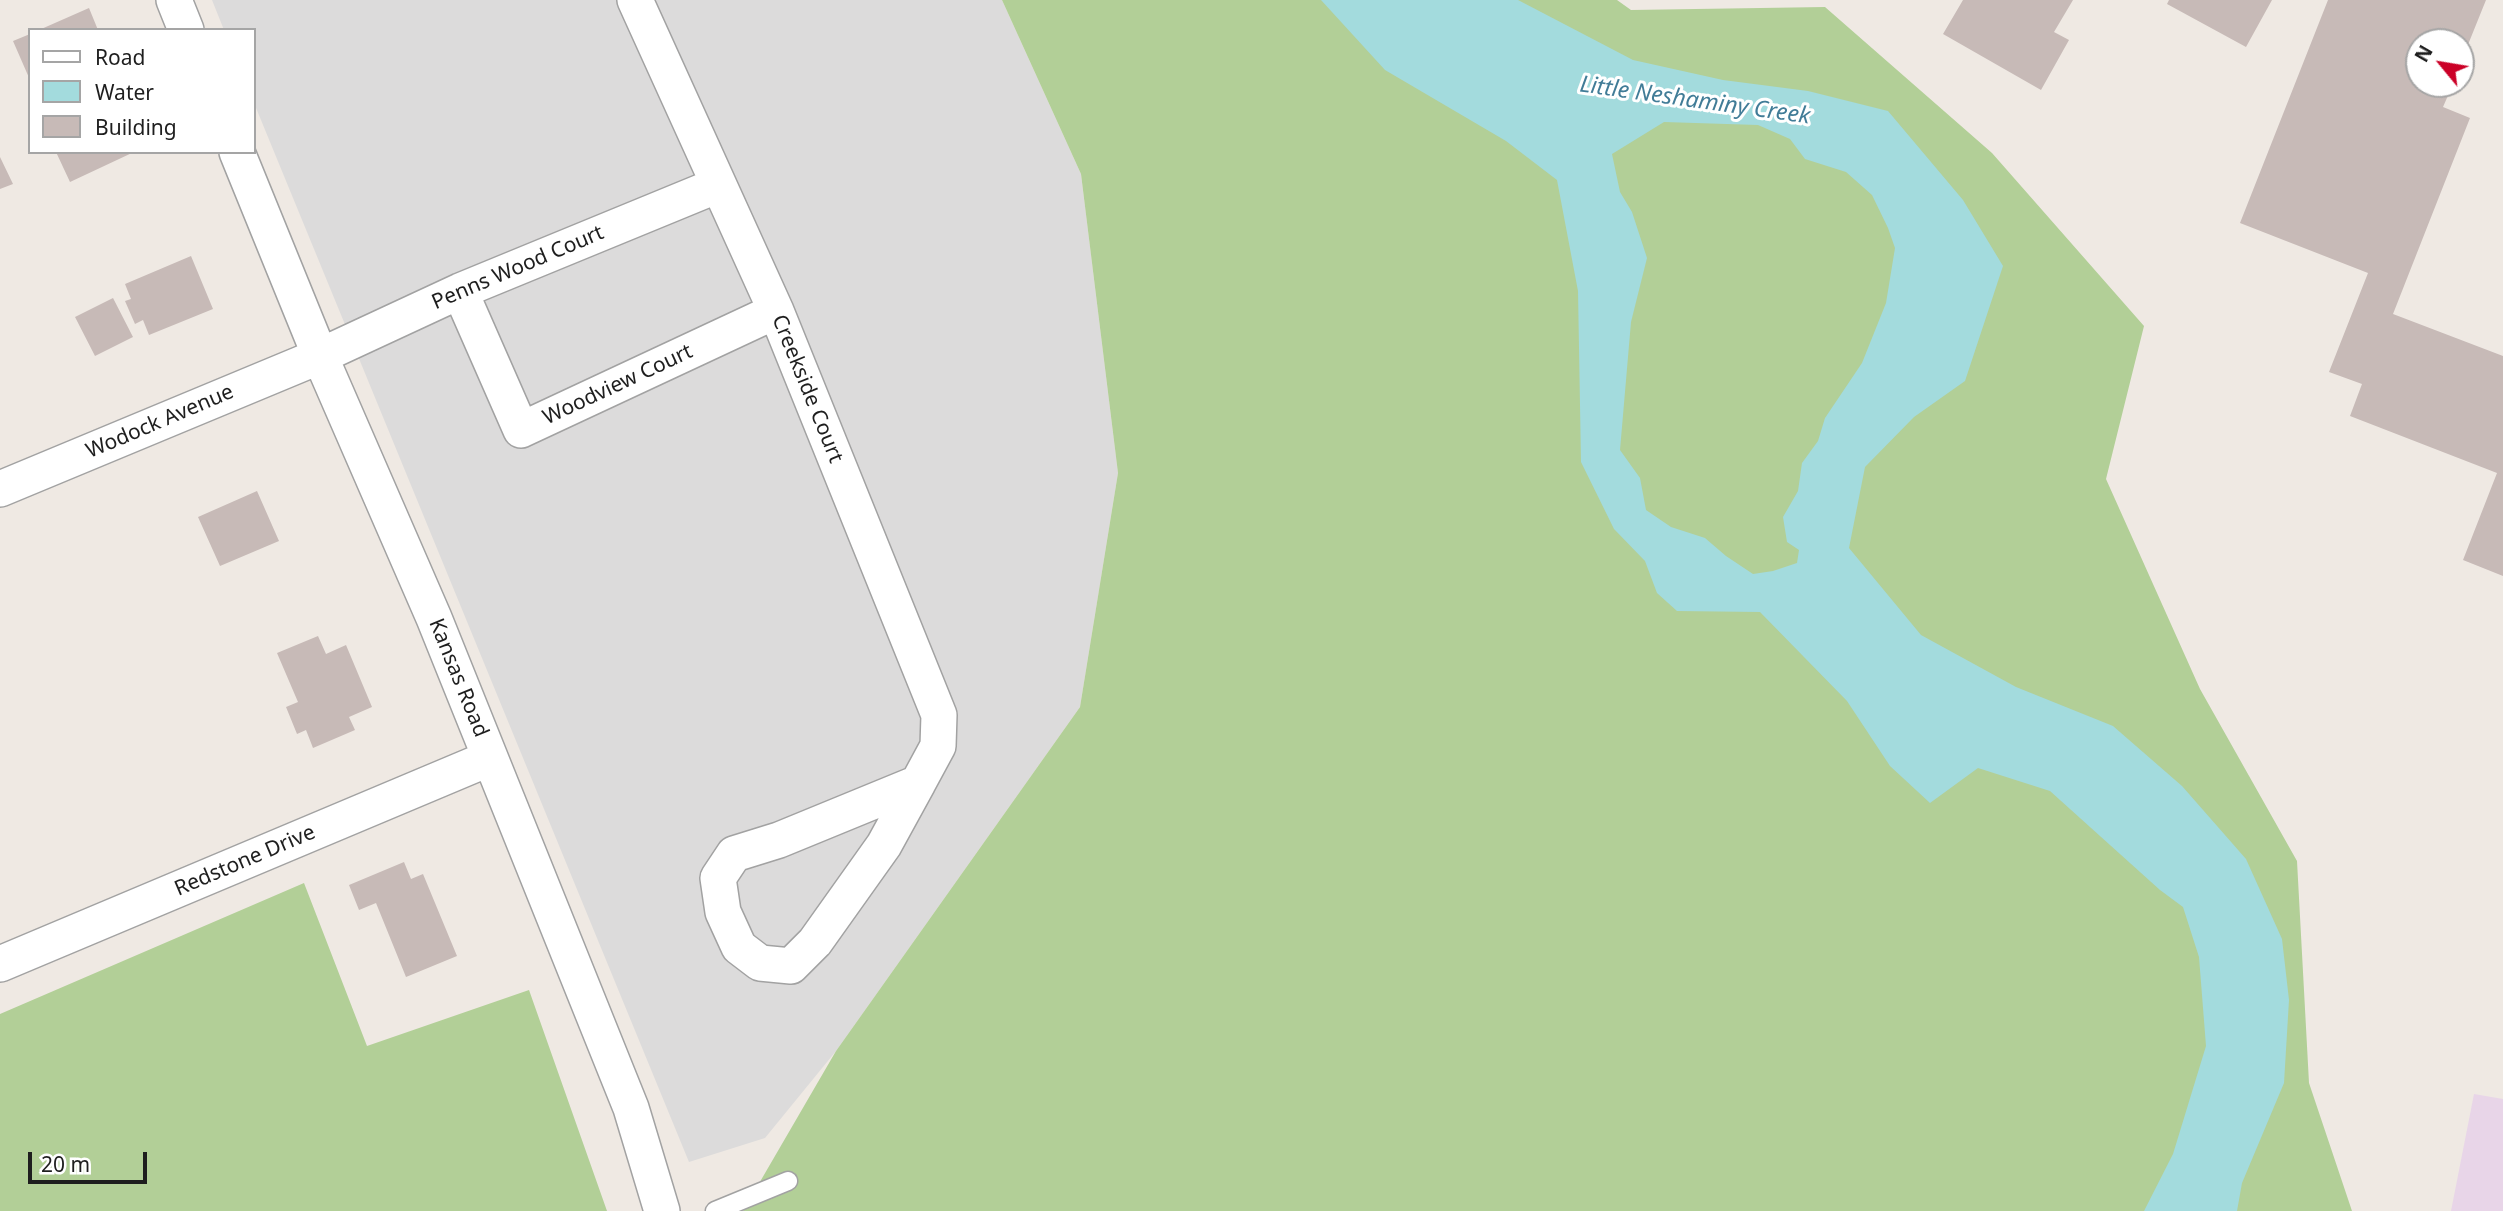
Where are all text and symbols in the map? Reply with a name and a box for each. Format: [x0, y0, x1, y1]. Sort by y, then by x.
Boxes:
legend [28, 28, 256, 154]
north arrow [2405, 28, 2475, 98]
text: N [2408, 40, 2439, 67]
text: Road [95, 43, 145, 71]
water label: Little Neshaminy Creek [1578, 71, 1812, 131]
text: Water [95, 78, 154, 106]
text: Building [95, 113, 177, 141]
street label: Penns Wood Court [428, 220, 608, 316]
street label: Creekside Court [766, 311, 848, 467]
street label: Woodview Court [539, 339, 697, 431]
street label: Wodock Avenue [82, 380, 238, 464]
street label: Kansas Road [423, 615, 493, 741]
street label: Redstone Drive [171, 820, 319, 902]
scale bar [32, 1138, 150, 1182]
text: 20 m [41, 1150, 90, 1178]

